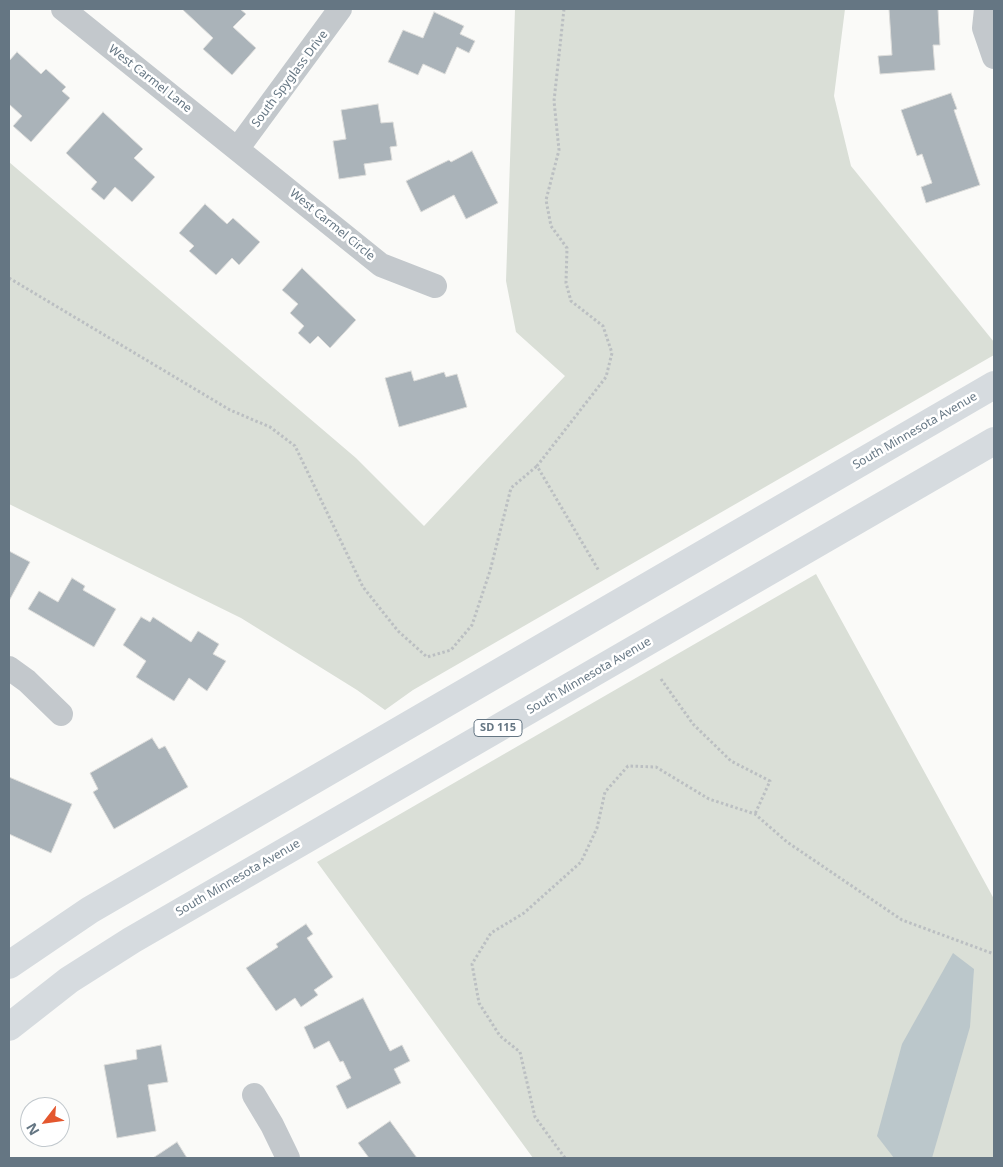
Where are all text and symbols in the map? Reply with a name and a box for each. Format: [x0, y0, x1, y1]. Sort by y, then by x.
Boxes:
street label: South Spyglass Drive [249, 28, 331, 130]
street label: West Carmel Lane [106, 42, 194, 116]
street label: West Carmel Circle [287, 186, 377, 264]
street label: South Minnesota Avenue [850, 390, 980, 472]
street label: South Minnesota Avenue [524, 635, 654, 717]
road number: SD 115 [474, 720, 522, 736]
street label: South Minnesota Avenue [173, 837, 303, 919]
north arrow [20, 1097, 70, 1147]
text: N [21, 1120, 44, 1139]

